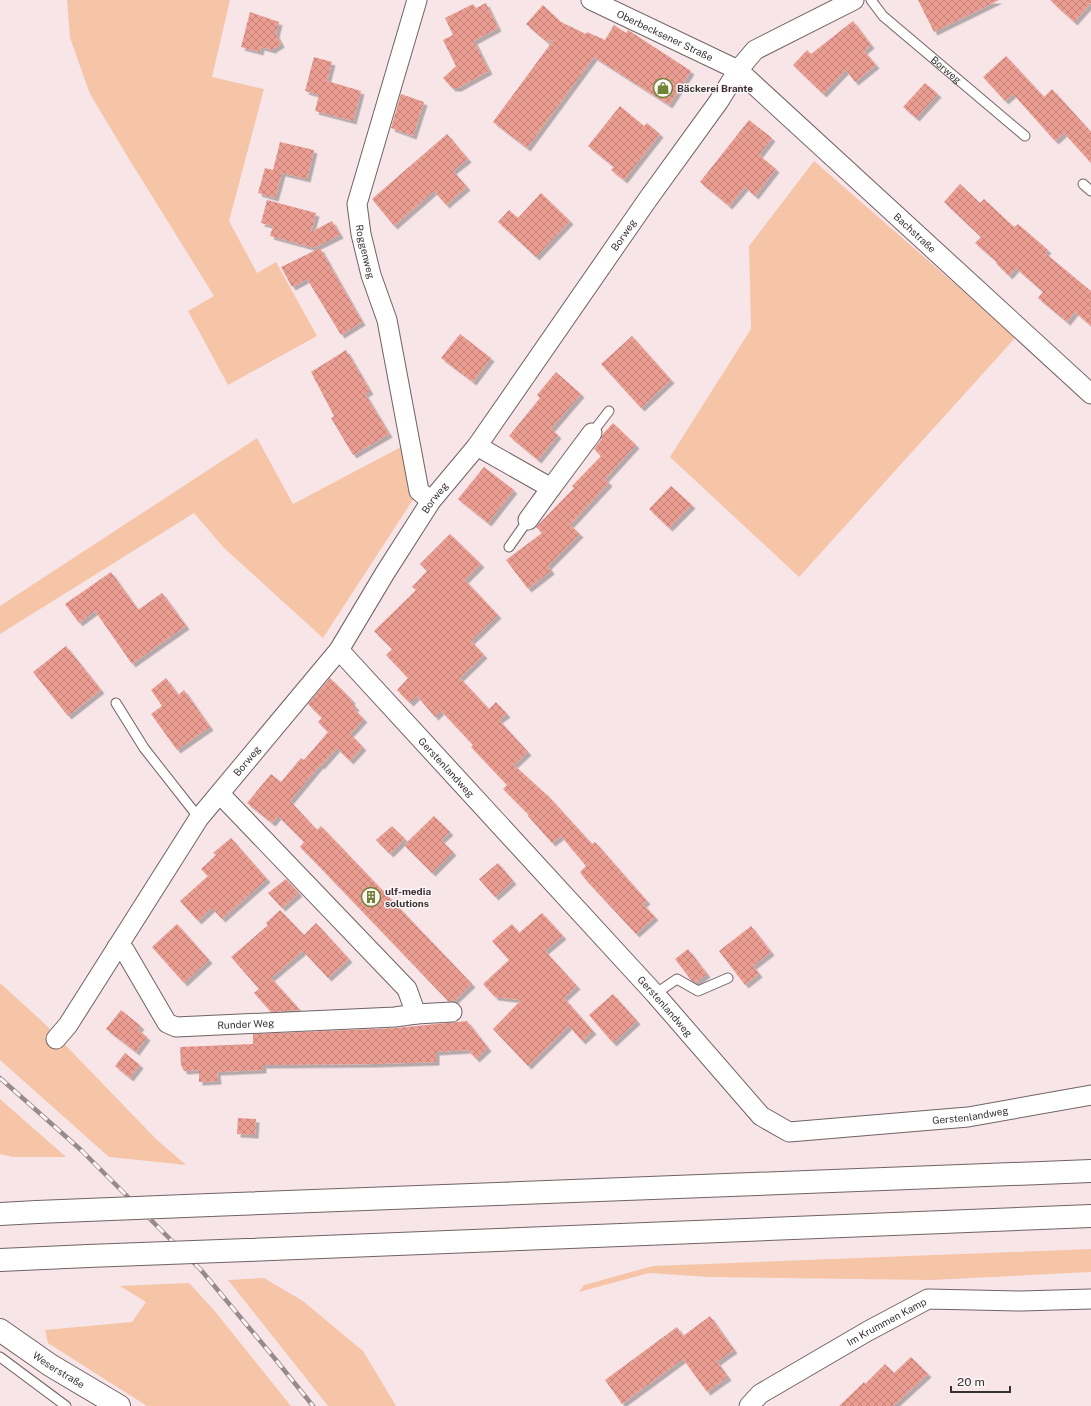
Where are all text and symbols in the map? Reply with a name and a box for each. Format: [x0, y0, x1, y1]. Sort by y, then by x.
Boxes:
street label: Oberbecksener Straße [615, 7, 715, 63]
street label: Borweg [929, 53, 964, 86]
shop icon: Bäckerei Brante [652, 77, 674, 99]
place label: Bäckerei Brante [677, 82, 753, 94]
street label: Bachstraße [891, 210, 939, 255]
street label: Borweg [608, 216, 639, 253]
street label: Roggenweg [354, 224, 378, 280]
street label: Borweg [419, 480, 450, 515]
street label: Gerstenlandweg [416, 735, 477, 799]
street label: Borweg [231, 743, 263, 778]
place label: ulf-media solutions [385, 885, 431, 909]
building icon: ulf-media solutions [360, 886, 382, 908]
street label: Gerstenlandweg [635, 973, 695, 1039]
street label: Runder Weg [217, 1017, 275, 1031]
street label: Gerstenlandweg [932, 1104, 1009, 1126]
street label: Im Krummen Kamp [845, 1295, 928, 1348]
street label: Weserstraße [31, 1349, 87, 1390]
scale bar [951, 1368, 1010, 1394]
text: 20 m [957, 1375, 985, 1389]

